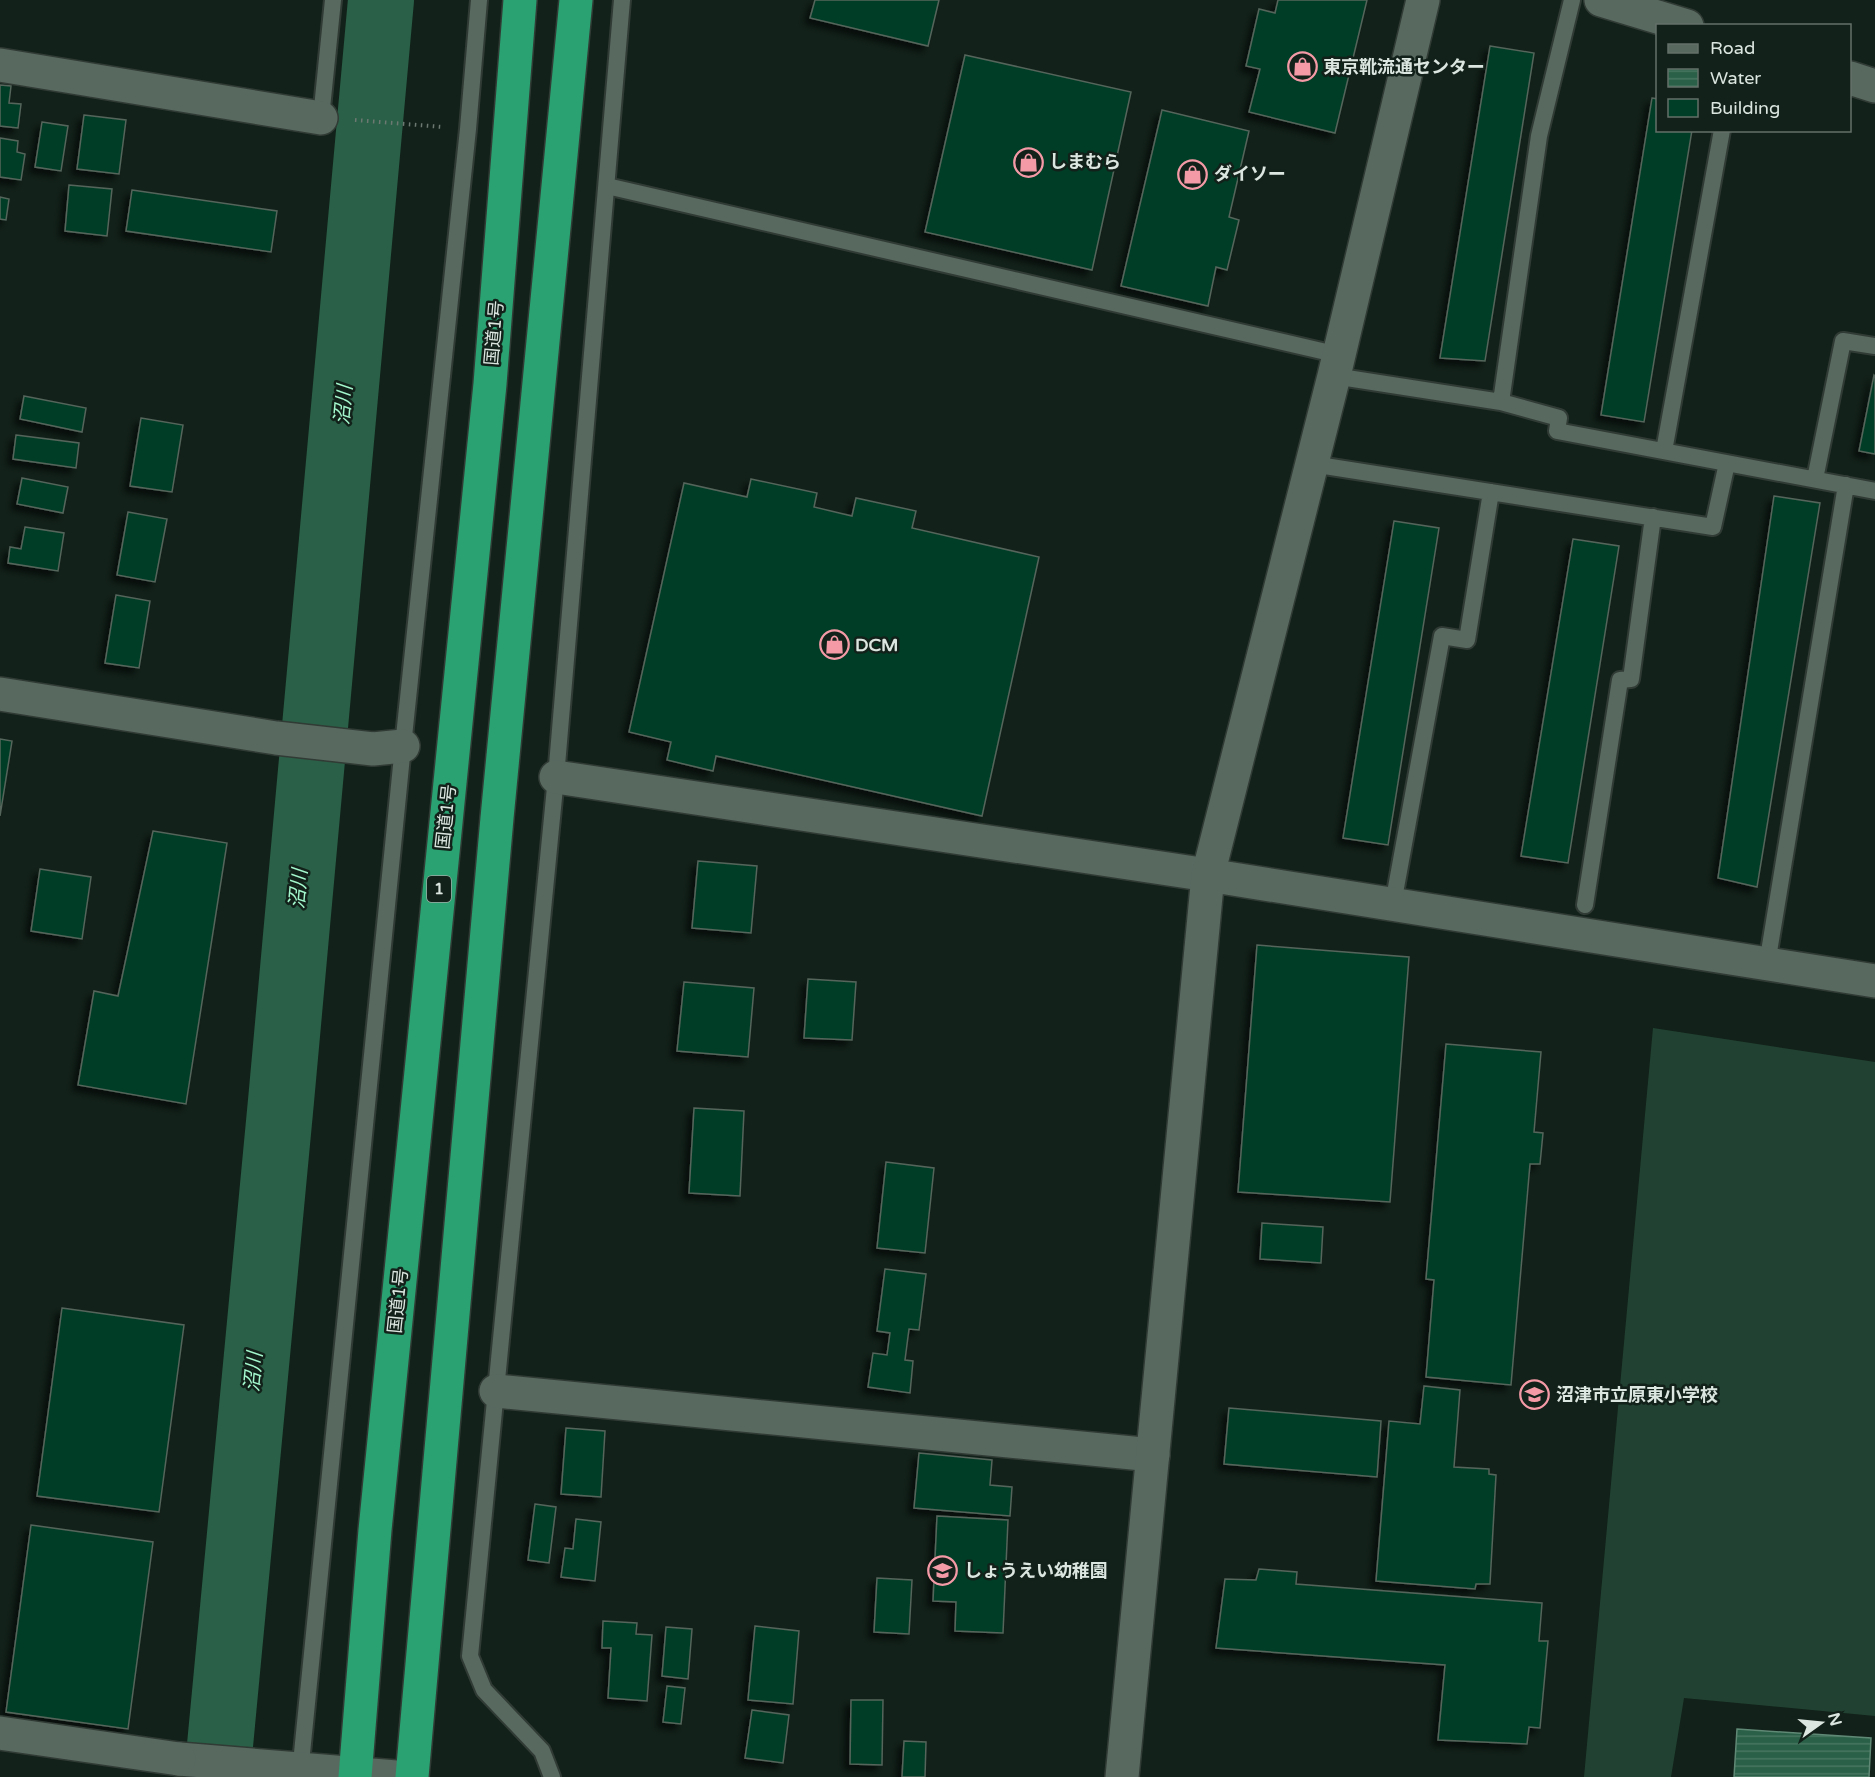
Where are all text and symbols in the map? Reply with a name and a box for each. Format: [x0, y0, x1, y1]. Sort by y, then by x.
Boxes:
legend [1656, 24, 1851, 132]
text: Road [1710, 37, 1755, 59]
shop icon: 東京靴流通センター [1286, 51, 1318, 83]
place label: 東京靴流通センター [1323, 56, 1485, 78]
text: Water [1710, 67, 1761, 89]
text: Building [1710, 97, 1780, 119]
shop icon: しまむら [1012, 146, 1044, 178]
place label: しまむら [1049, 151, 1121, 173]
shop icon: ダイソー [1177, 158, 1209, 190]
place label: ダイソー [1214, 163, 1286, 185]
street label: 国道1号 [480, 300, 508, 366]
water label: 沼川 [330, 382, 358, 426]
shop icon: DCM [818, 629, 850, 661]
place label: DCM [855, 634, 898, 656]
street label: 国道1号 [432, 783, 460, 851]
water label: 沼川 [285, 866, 313, 910]
road number: 1 [427, 876, 451, 902]
street label: 国道1号 [384, 1267, 412, 1335]
water label: 沼川 [240, 1349, 268, 1393]
school or university icon: 沼津市立原東小学校 [1519, 1379, 1551, 1411]
place label: 沼津市立原東小学校 [1556, 1384, 1718, 1406]
school or university icon: しょうえい幼稚園 [927, 1555, 959, 1587]
place label: しょうえい幼稚園 [964, 1560, 1108, 1582]
north arrow [1791, 1693, 1851, 1753]
text: N [1823, 1711, 1846, 1728]

